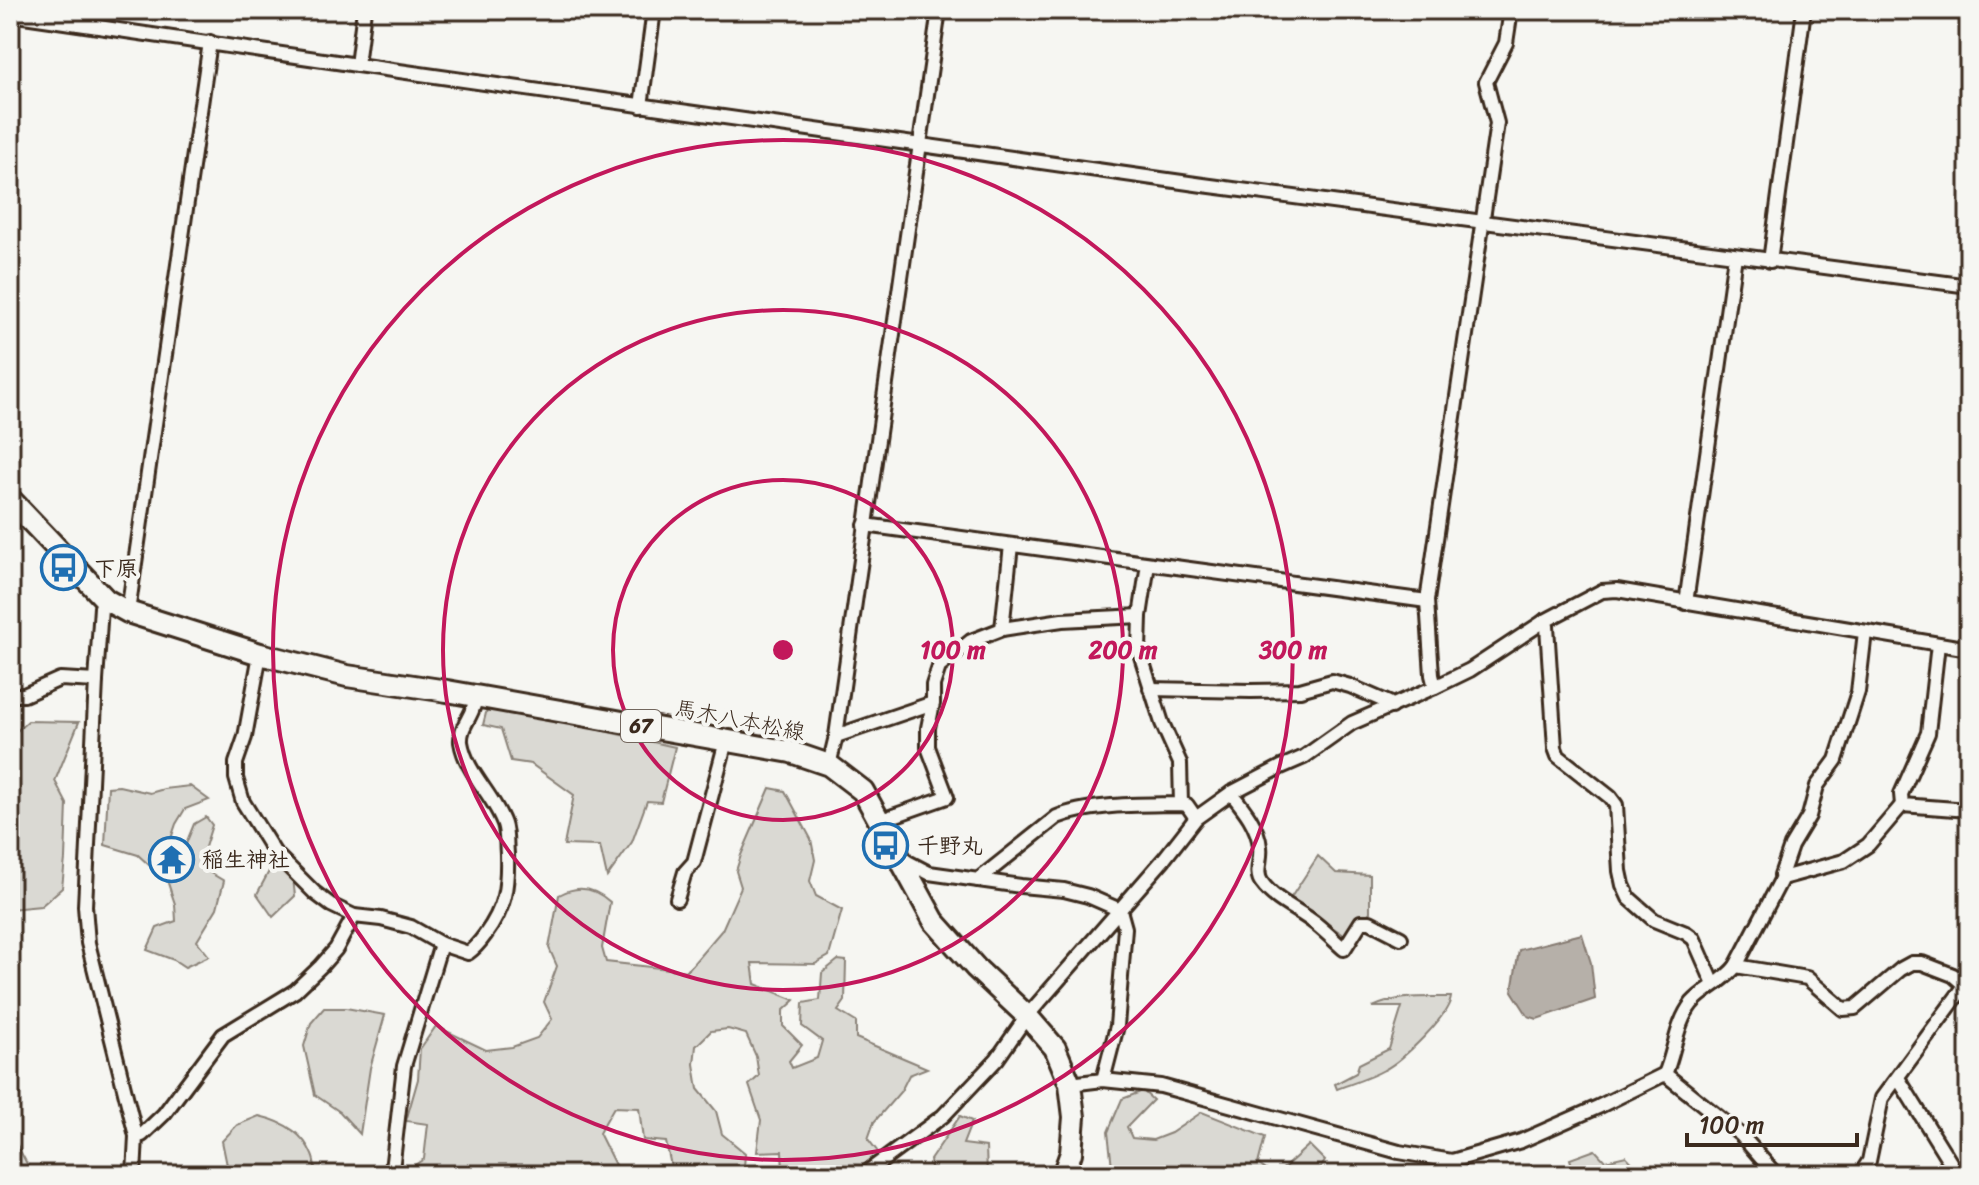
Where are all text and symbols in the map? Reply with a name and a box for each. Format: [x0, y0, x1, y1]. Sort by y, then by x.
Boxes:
bus stop icon: 下原 [39, 544, 87, 592]
place label: 下原 [94, 549, 138, 588]
text: 100 m [920, 629, 986, 671]
text: 200 m [1088, 629, 1158, 671]
text: 300 m [1258, 629, 1328, 671]
centre of rings [769, 636, 797, 664]
street label: 馬木八本松線 [671, 688, 809, 752]
road number: 67 [621, 710, 661, 742]
bus stop icon: 千野丸 [862, 821, 910, 869]
place label: 千野丸 [917, 826, 983, 865]
temple icon: 稲生神社 [147, 835, 195, 883]
place label: 稲生神社 [202, 840, 290, 879]
scale bar [1687, 1097, 1857, 1147]
text: 100 m [1699, 1104, 1764, 1146]

